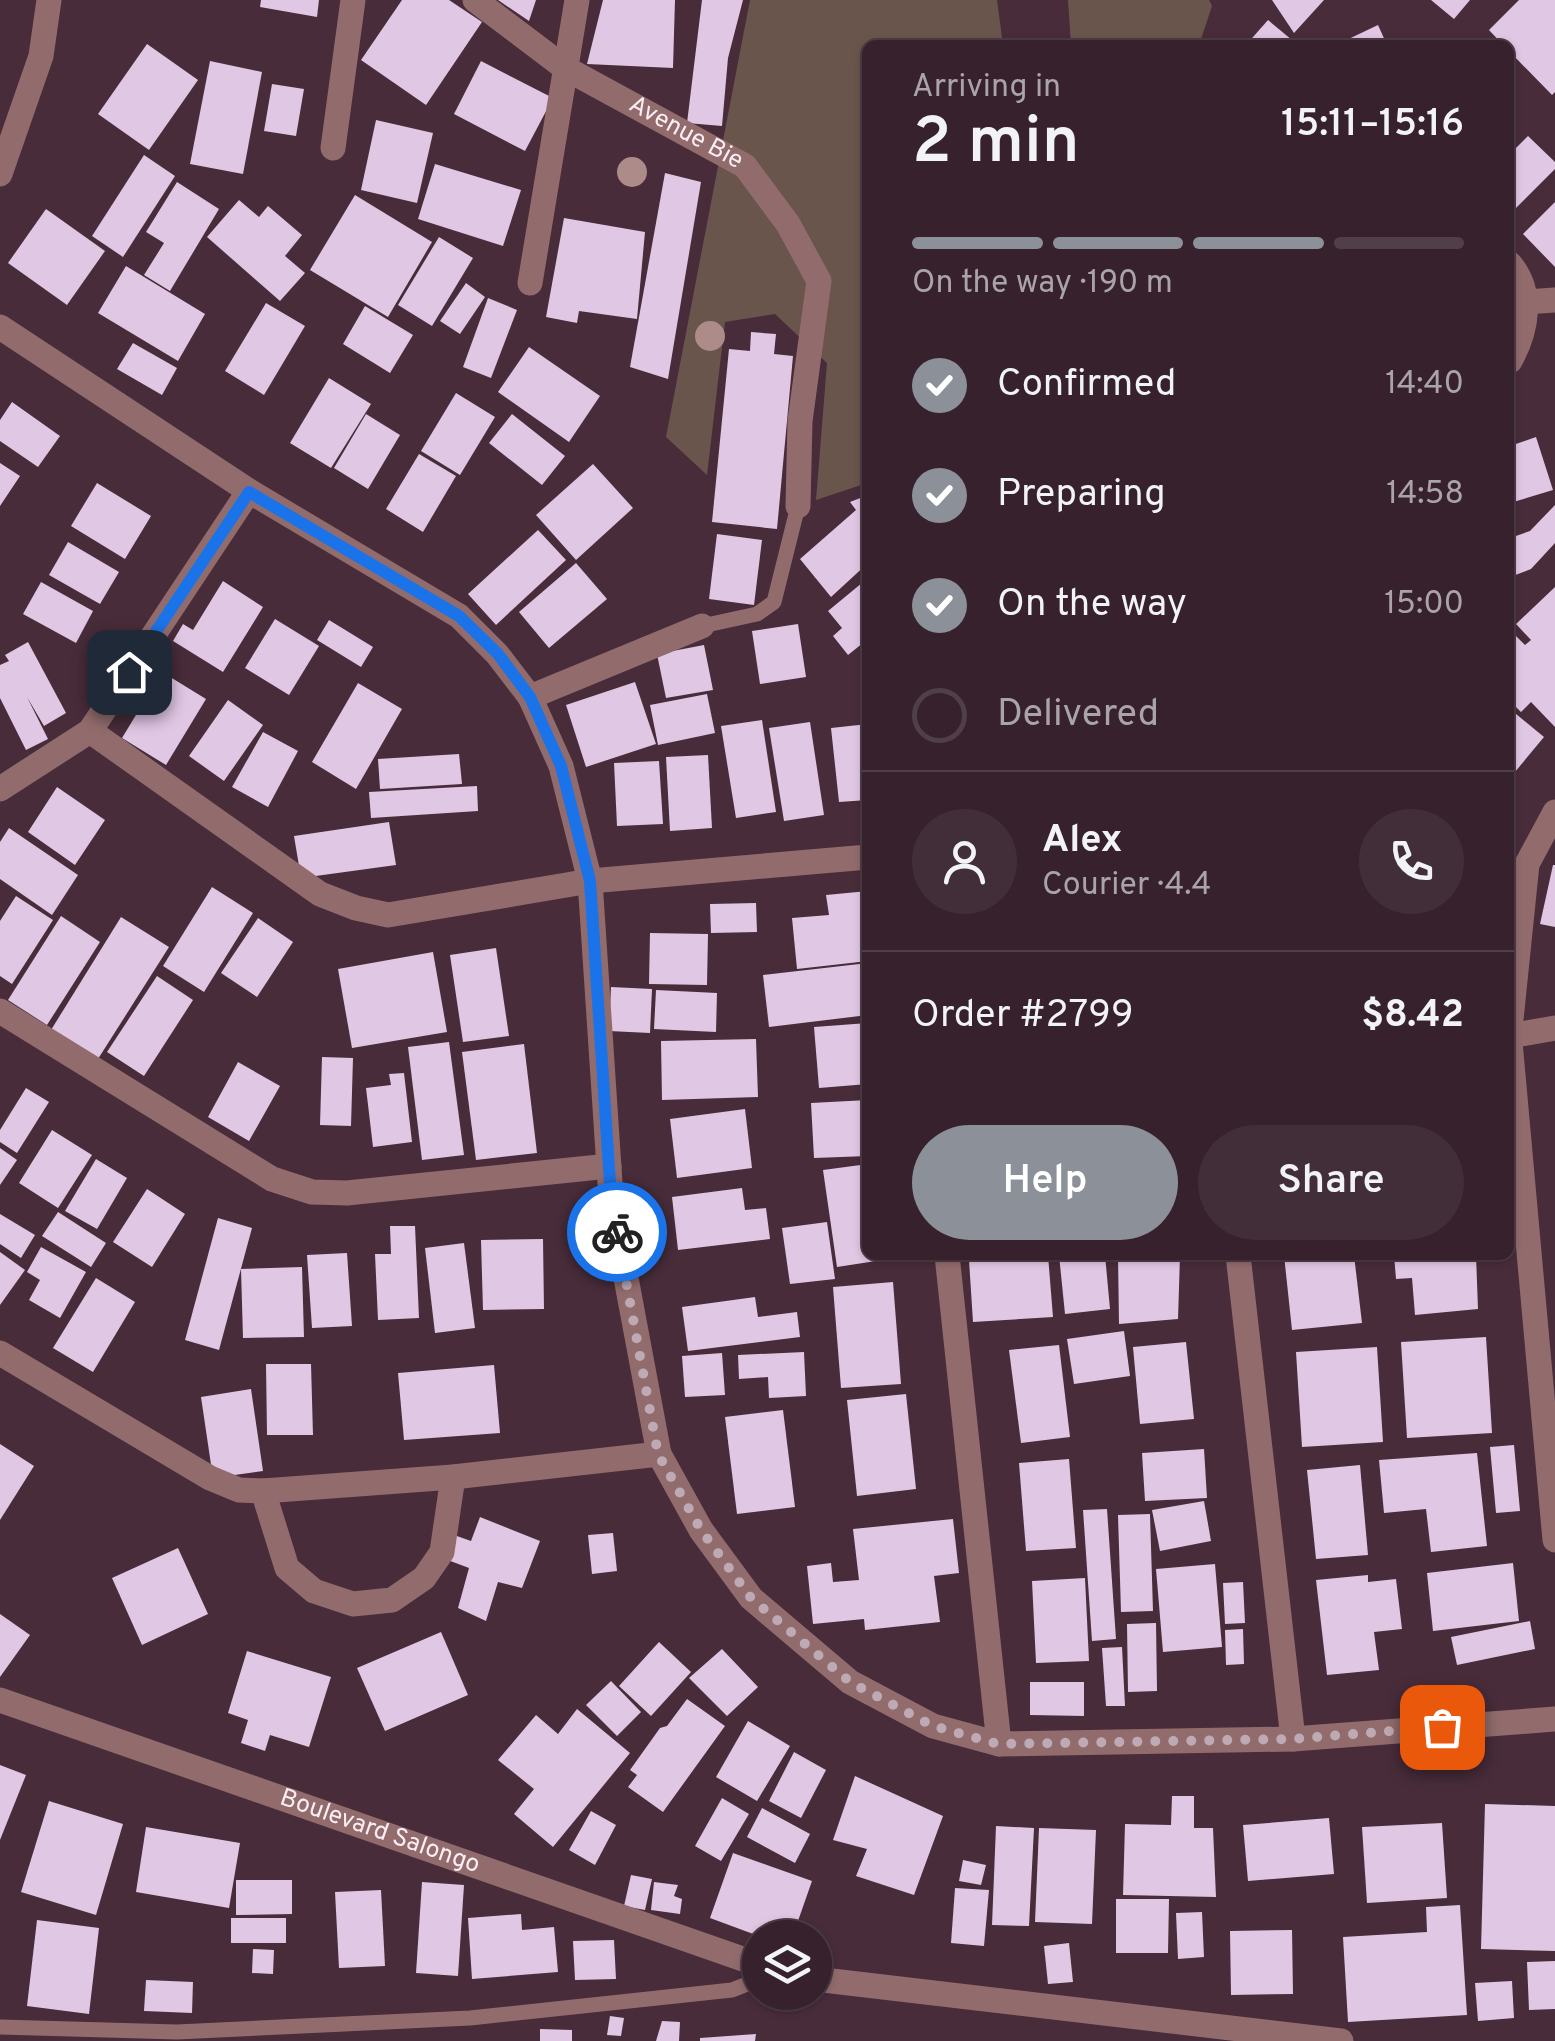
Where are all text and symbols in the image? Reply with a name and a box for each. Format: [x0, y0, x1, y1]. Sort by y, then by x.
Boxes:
text: Arriving in [912, 68, 1061, 108]
street label: Avenue Bie [623, 89, 748, 178]
text: 15:11–15:16 [1281, 101, 1464, 150]
text: 2 min [912, 104, 1080, 186]
text: On the way · 190 m [912, 264, 1173, 304]
icon: check [912, 358, 967, 413]
text: Confirmed [997, 361, 1176, 410]
text: 14:40 [1385, 365, 1464, 405]
icon: check [912, 468, 967, 523]
text: Preparing [997, 471, 1166, 520]
text: 14:58 [1386, 475, 1464, 515]
icon: check [912, 578, 967, 633]
text: On the way [997, 581, 1187, 630]
text: 15:00 [1384, 585, 1464, 625]
pin [87, 630, 172, 715]
icon: home [102, 645, 157, 700]
text: Delivered [997, 691, 1159, 740]
button: person [912, 809, 1017, 914]
button: phone [1359, 809, 1464, 914]
text: Alex [1042, 817, 1122, 866]
text: Courier · 4.4 [1042, 866, 1211, 906]
text: Order #2799 [912, 992, 1134, 1041]
text: $8.42 [1361, 992, 1464, 1041]
button: Help [912, 1125, 1178, 1240]
button: Share [1198, 1125, 1464, 1240]
courier [567, 1182, 667, 1282]
icon: bike [590, 1205, 645, 1260]
pin [1400, 1685, 1485, 1770]
icon: bag [1415, 1700, 1470, 1755]
street label: Boulevard Salongo [275, 1783, 484, 1882]
map controls [742, 1920, 832, 2010]
button: layers [742, 1920, 832, 2010]

